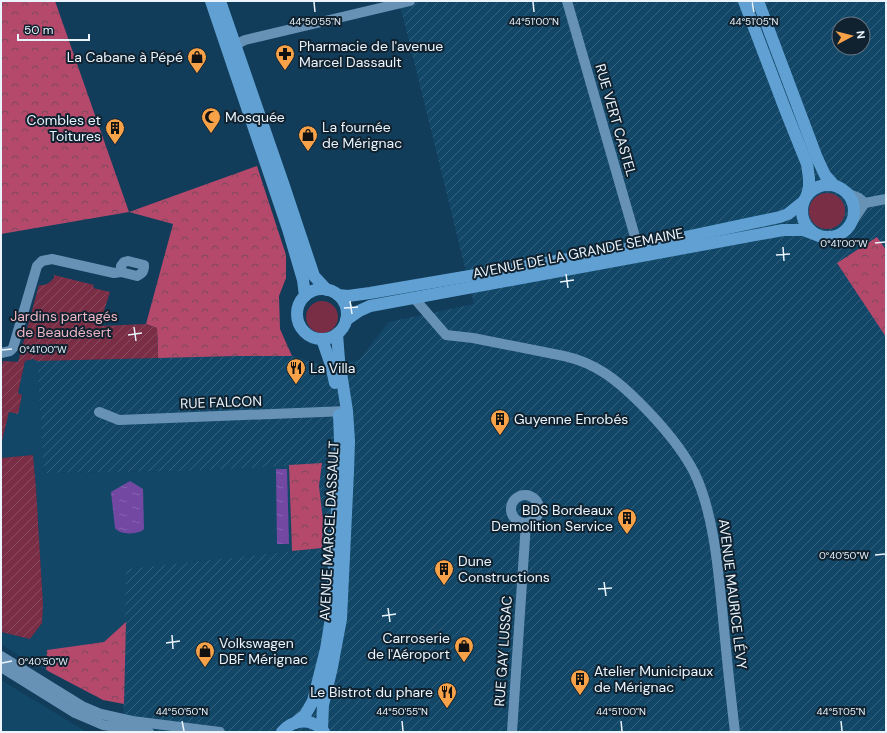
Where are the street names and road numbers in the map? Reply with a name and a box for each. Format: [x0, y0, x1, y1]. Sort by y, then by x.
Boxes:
street label: RUE VERT CASTEL [591, 62, 641, 178]
street label: AVENUE DE LA GRANDE SEMAINE [471, 224, 685, 282]
street label: RUE FALCON [180, 392, 262, 412]
street label: AVENUE MARCEL DASSAULT [315, 440, 343, 622]
street label: AVENUE MAURICE LÉVY [715, 518, 751, 670]
street label: RUE GAY LUSSAC [490, 595, 516, 707]

